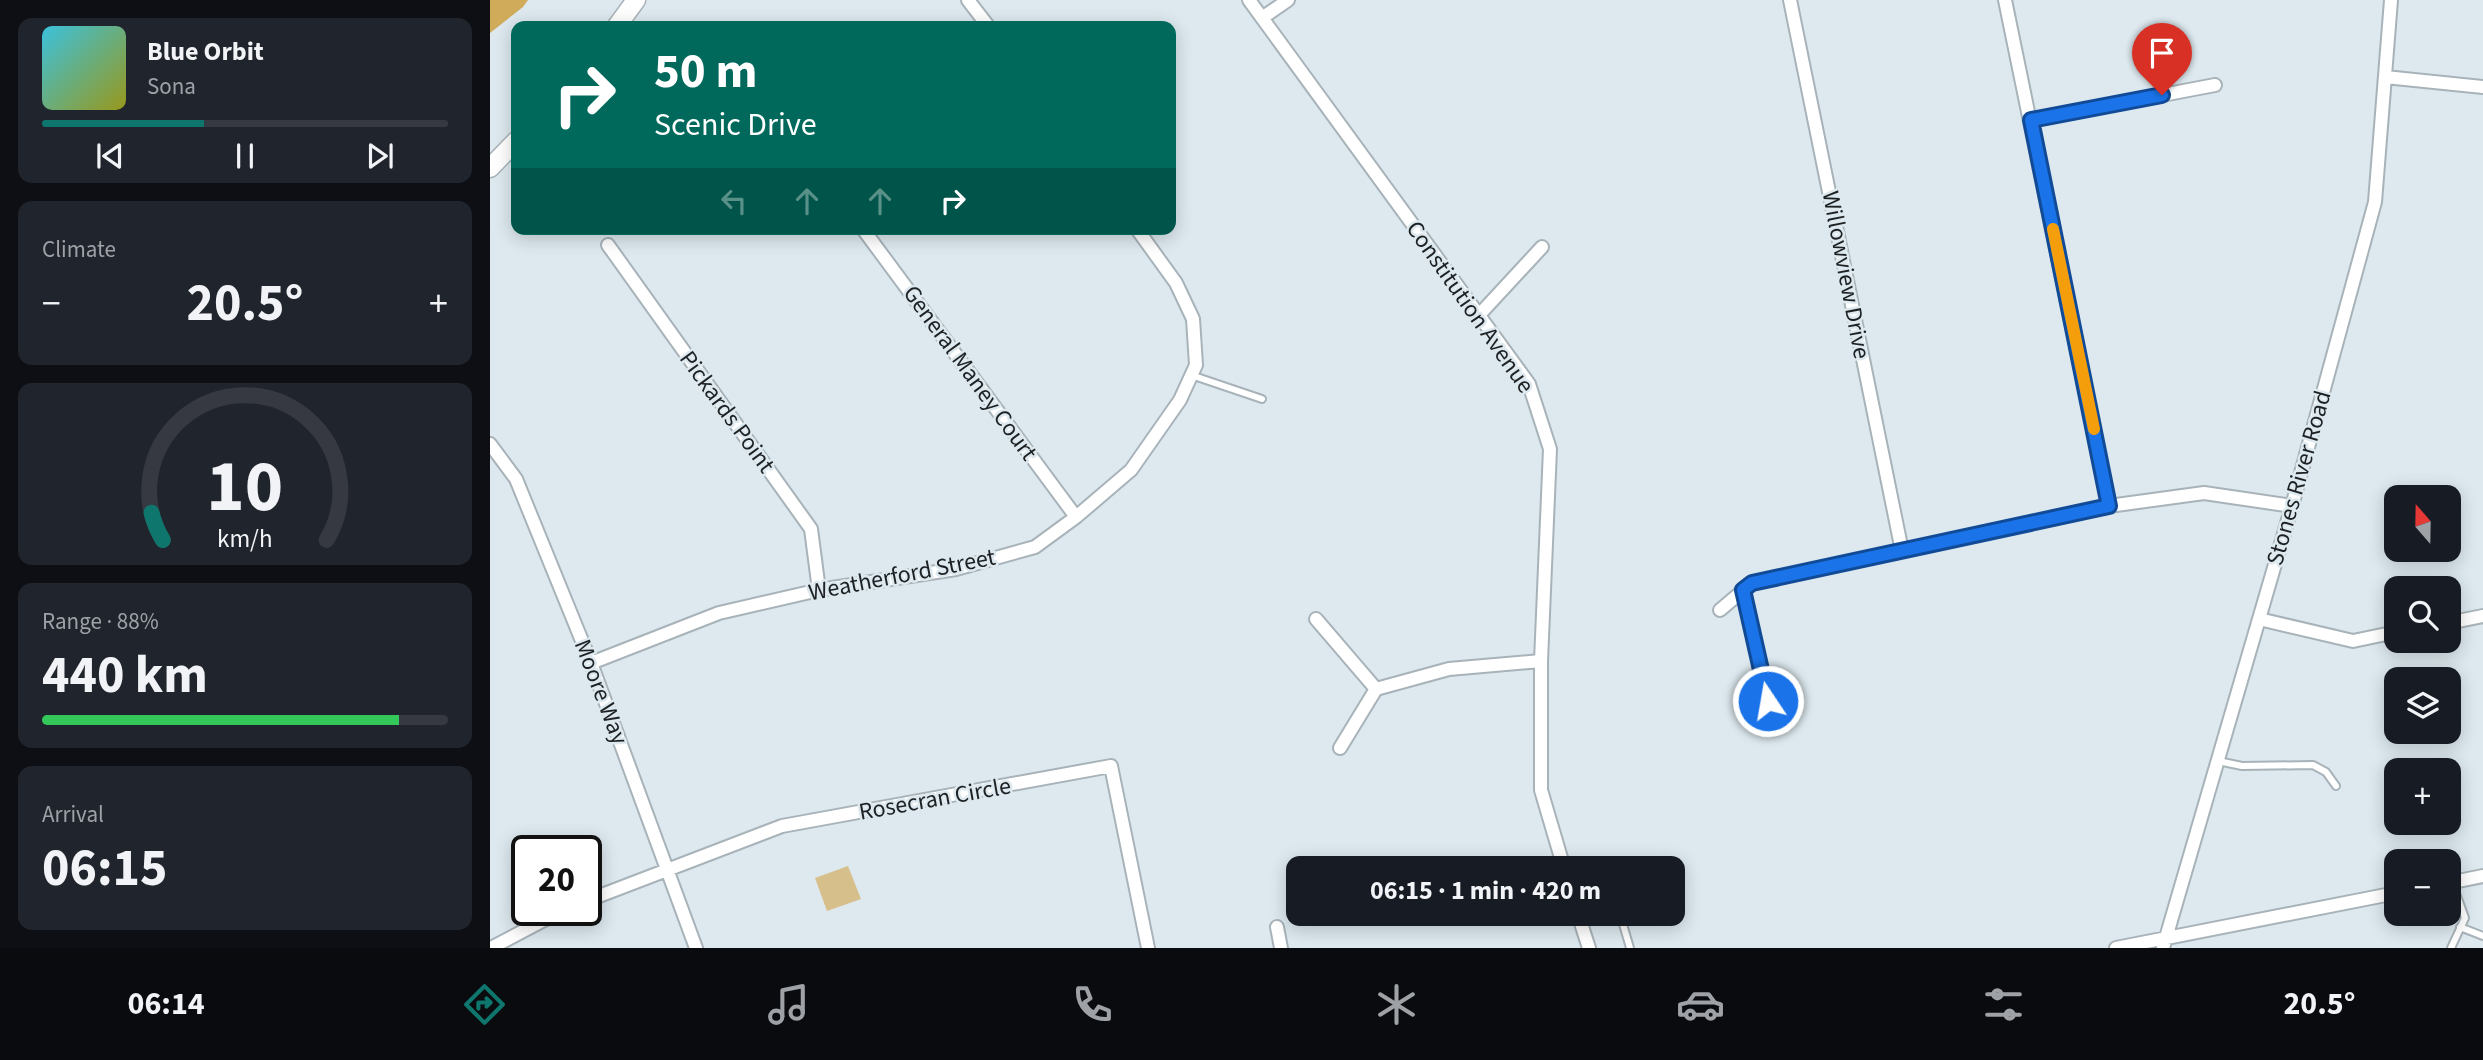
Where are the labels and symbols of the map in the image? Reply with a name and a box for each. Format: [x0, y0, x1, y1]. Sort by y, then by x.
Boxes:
pin [2132, 23, 2192, 95]
street label: Willowview Drive [1813, 188, 1879, 362]
street label: Constitution Avenue [1397, 214, 1543, 400]
street label: General Maney Court [894, 278, 1046, 468]
street label: Pickards Point [671, 344, 783, 480]
street label: Stones River Road [2257, 387, 2341, 569]
north arrow [2384, 485, 2460, 562]
street label: Weatherford Street [806, 540, 998, 610]
street label: Moore Way [565, 634, 637, 750]
position arrow [1731, 664, 1805, 738]
street label: Rosecran Circle [856, 768, 1014, 830]
speed limit sign: 20 [511, 835, 602, 926]

